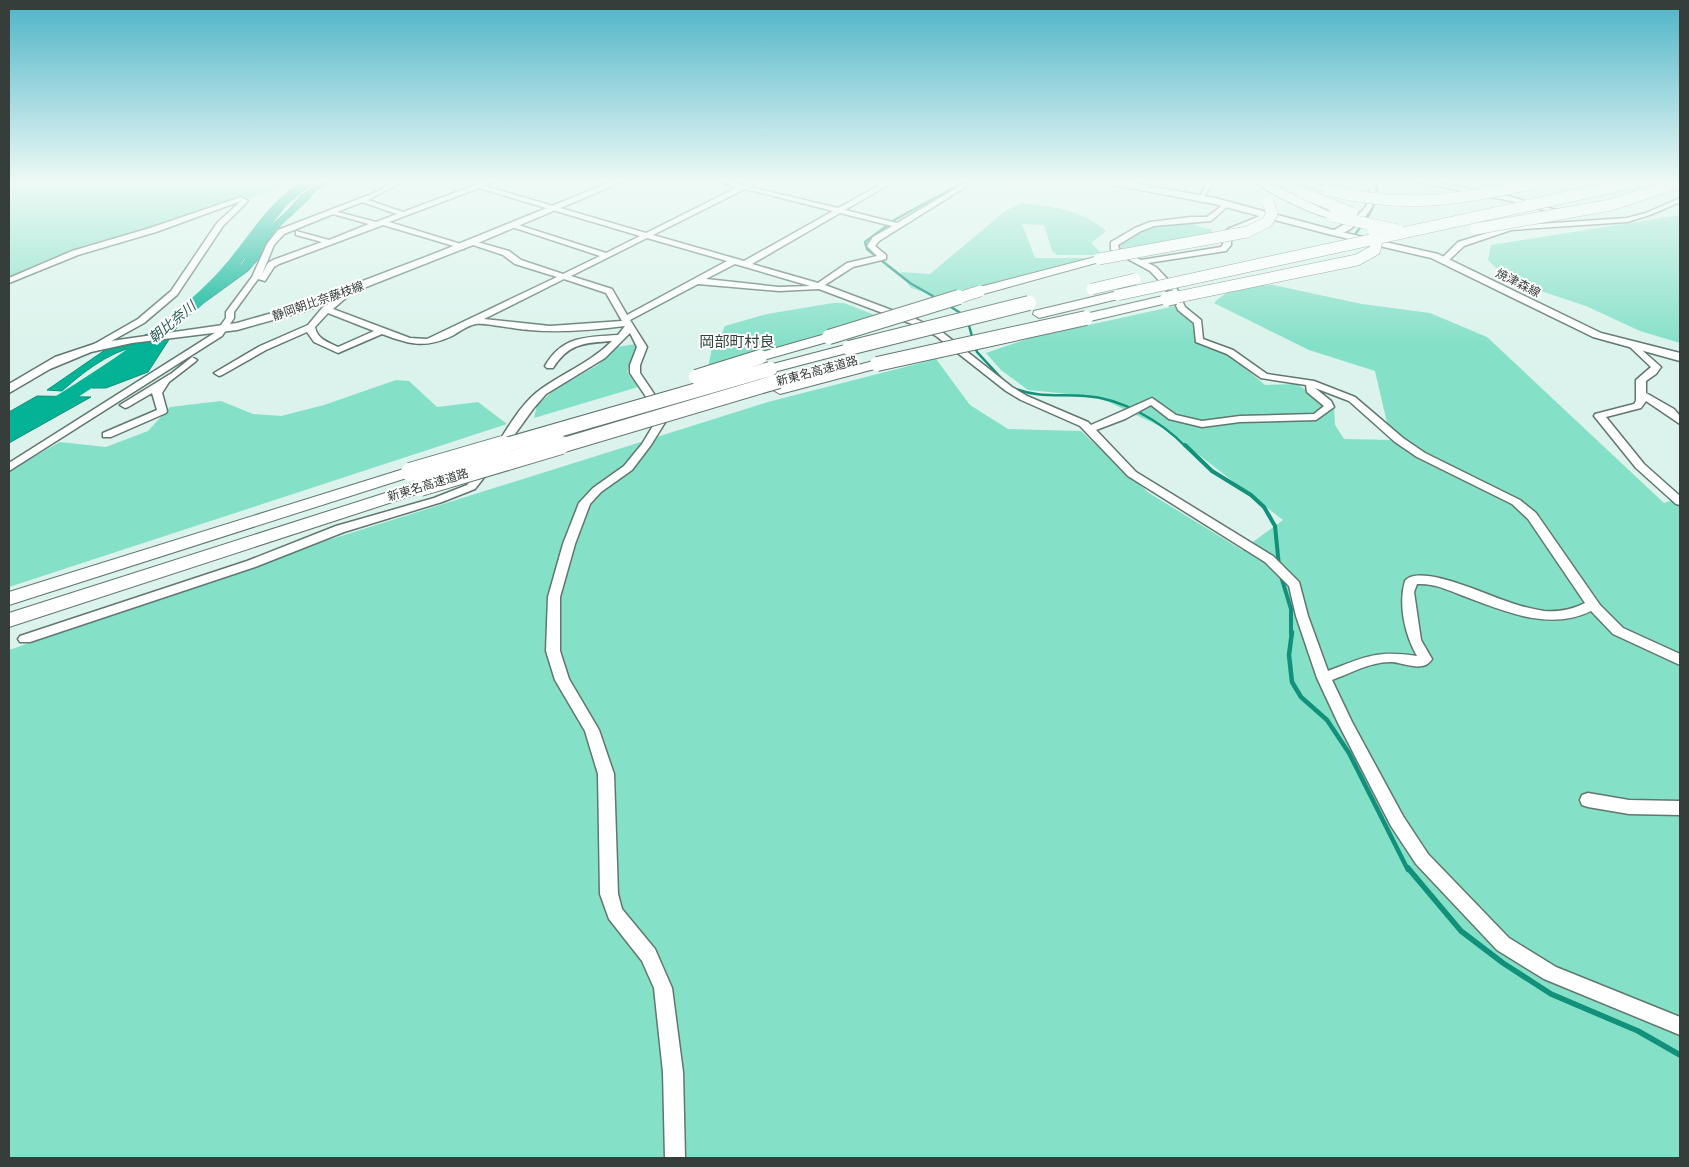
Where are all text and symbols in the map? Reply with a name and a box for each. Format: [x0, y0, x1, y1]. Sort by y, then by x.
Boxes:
street label: 焼津森線 [1493, 266, 1543, 300]
street label: 静岡朝比奈藤枝線 [270, 279, 366, 323]
water label: 朝比奈川 [145, 297, 200, 346]
district label: 岡部町村良 [699, 333, 775, 350]
street label: 新東名高速道路 [775, 353, 859, 389]
street label: 新東名高速道路 [386, 466, 470, 504]

